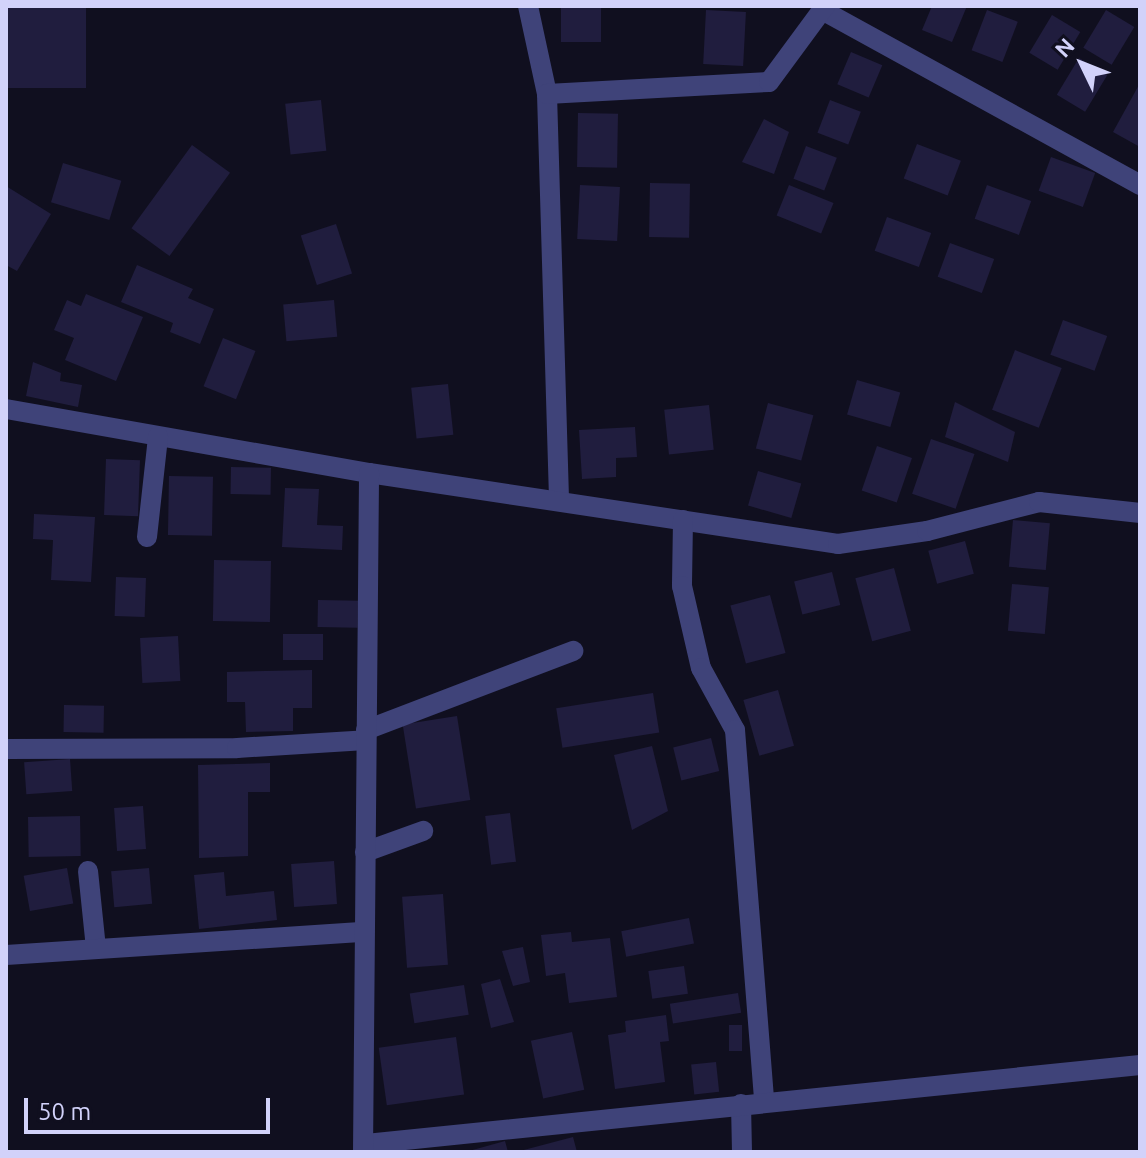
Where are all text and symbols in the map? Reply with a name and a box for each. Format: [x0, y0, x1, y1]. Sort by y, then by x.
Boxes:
north arrow [1042, 24, 1122, 104]
text: N [1049, 33, 1079, 62]
scale bar [28, 1082, 274, 1132]
text: 50 m [38, 1098, 91, 1125]

